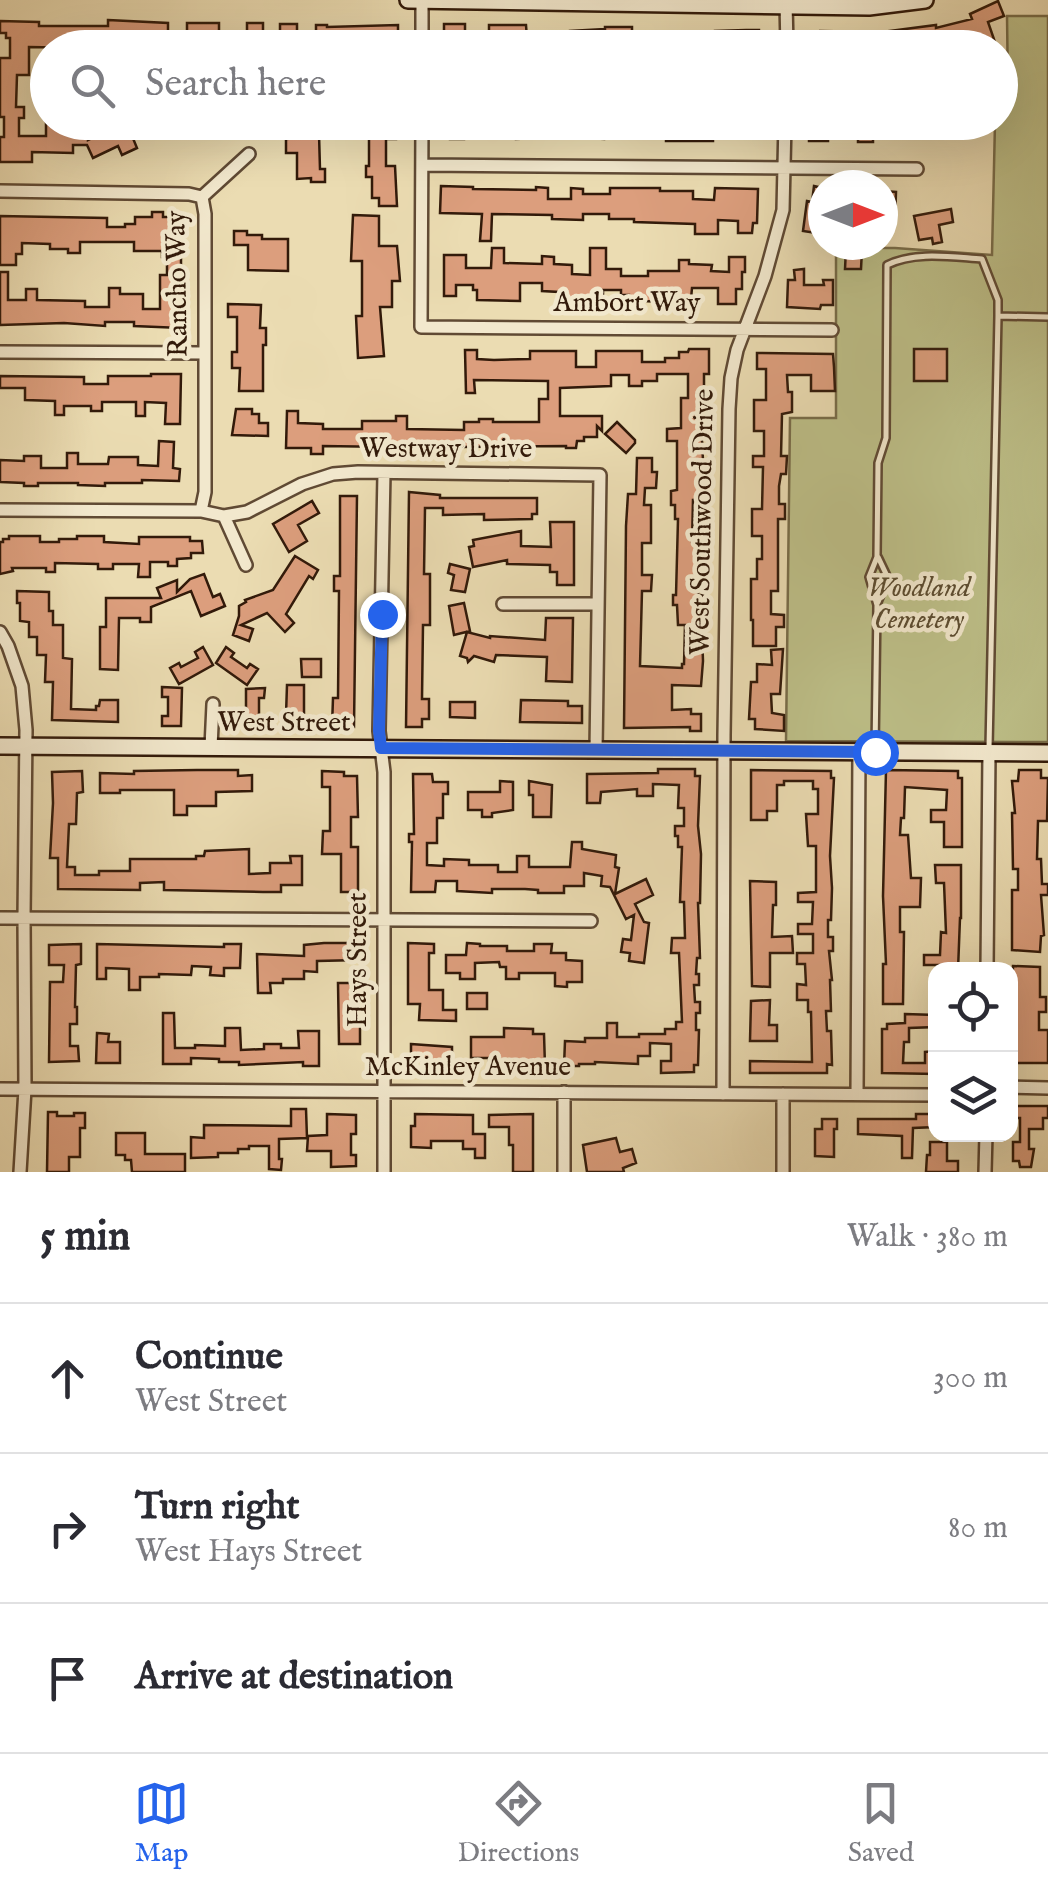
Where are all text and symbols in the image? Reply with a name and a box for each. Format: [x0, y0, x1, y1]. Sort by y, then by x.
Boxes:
search box [30, 30, 1018, 140]
icon: search [65, 58, 120, 113]
text: Search here [145, 61, 326, 109]
north arrow [808, 170, 898, 260]
street label: Rancho Way [159, 210, 197, 358]
street label: Ambort Way [553, 286, 701, 321]
street label: West Southwood Drive [683, 388, 723, 655]
street label: Westway Drive [360, 432, 533, 467]
park label: Woodland Cemetery [868, 571, 972, 638]
route end [360, 592, 406, 638]
street label: West Street [217, 706, 351, 741]
route start [853, 730, 899, 776]
street label: Hays Street [341, 892, 376, 1028]
map controls [928, 962, 1018, 1142]
button: locate [928, 962, 1018, 1052]
street label: McKinley Avenue [365, 1050, 571, 1085]
button: layers [928, 1052, 1018, 1142]
text: 5 min [40, 1211, 130, 1264]
text: Walk · 380 m [847, 1217, 1008, 1258]
text: Continue [135, 1334, 283, 1382]
icon: ahead [40, 1351, 95, 1406]
text: 300 m [933, 1358, 1008, 1399]
text: West Street [135, 1382, 287, 1423]
text: Turn right [135, 1484, 299, 1532]
icon: right [40, 1501, 95, 1556]
text: 80 m [948, 1508, 1008, 1549]
text: West Hays Street [135, 1532, 362, 1573]
icon: arrive [40, 1651, 95, 1706]
text: Arrive at destination [135, 1654, 453, 1702]
tab: Map [134, 1776, 189, 1871]
tab: Directions [457, 1776, 579, 1871]
tab: Saved [848, 1776, 914, 1871]

